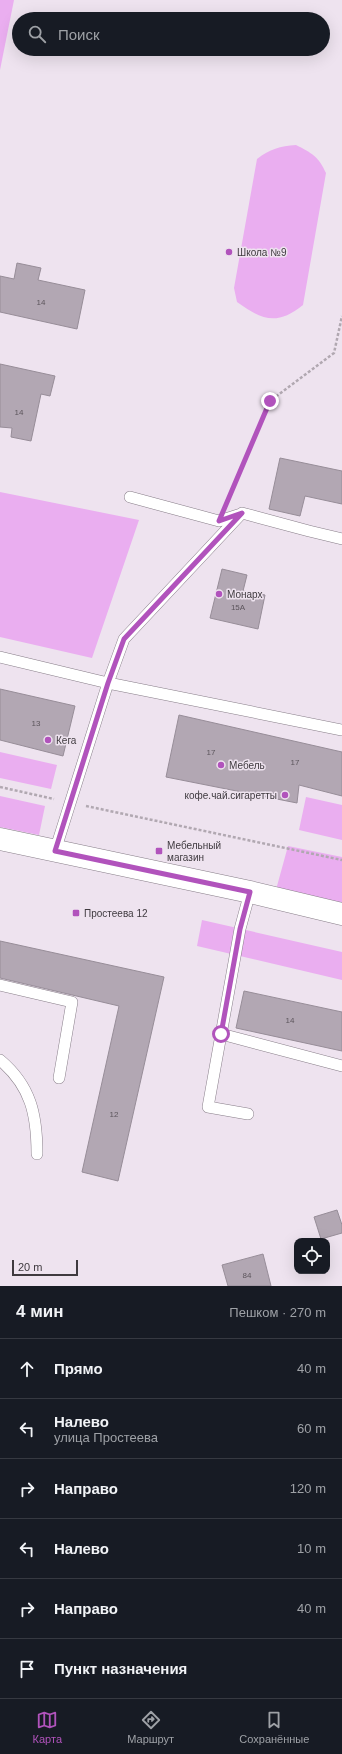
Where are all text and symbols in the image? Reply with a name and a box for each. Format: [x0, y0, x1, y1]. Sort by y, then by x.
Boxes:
search box [12, 12, 330, 56]
icon: search [26, 23, 48, 45]
text: Поиск [58, 26, 100, 43]
marker: Школа №9 [224, 247, 234, 257]
place label: Школа №9 [237, 247, 287, 258]
house number: 14 [37, 298, 46, 307]
route end [261, 392, 279, 410]
house number: 14 [15, 408, 24, 417]
marker: Монарх [214, 589, 224, 599]
place label: Монарх [227, 589, 263, 600]
house number: 15А [231, 603, 246, 612]
house number: 13 [32, 719, 41, 728]
marker: Кега [43, 735, 53, 745]
place label: Кега [56, 735, 77, 746]
house number: 17 [207, 748, 216, 757]
house number: 17 [291, 758, 300, 767]
marker: Мебель [216, 760, 226, 770]
place label: Мебель [229, 760, 265, 771]
place label: кофе.чай.сигаретты [185, 790, 277, 801]
marker: кофе.чай.сигаретты [280, 790, 290, 800]
place label: Мебельный магазин [167, 840, 221, 863]
marker: Мебельный магазин [154, 846, 164, 856]
marker: Простеева 12 [71, 908, 81, 918]
place label: Простеева 12 [84, 908, 148, 919]
house number: 14 [286, 1016, 295, 1025]
route start [212, 1025, 230, 1043]
house number: 12 [110, 1110, 119, 1119]
map controls [294, 1238, 330, 1274]
button: locate [294, 1238, 330, 1274]
scale bar [12, 1258, 78, 1277]
text: 20 m [18, 1261, 42, 1273]
house number: 84 [243, 1271, 252, 1280]
text: 4 мин [16, 1302, 63, 1321]
text: Пешком · 270 m [229, 1305, 326, 1320]
icon: ahead [16, 1358, 38, 1380]
text: Прямо [54, 1360, 103, 1377]
text: 40 m [297, 1361, 326, 1376]
text: Налево [54, 1413, 109, 1430]
icon: left [16, 1418, 38, 1440]
text: 60 m [297, 1421, 326, 1436]
text: улица Простеева [54, 1430, 158, 1445]
icon: right [16, 1478, 38, 1500]
text: Направо [54, 1480, 118, 1497]
text: 120 m [290, 1481, 326, 1496]
icon: left [16, 1538, 38, 1560]
text: Налево [54, 1540, 109, 1557]
text: 10 m [297, 1541, 326, 1556]
icon: right [16, 1598, 38, 1620]
text: Направо [54, 1600, 118, 1617]
text: 40 m [297, 1601, 326, 1616]
icon: arrive [16, 1658, 38, 1680]
text: Пункт назначения [54, 1660, 187, 1677]
tab: Карта [33, 1709, 62, 1745]
tab: Маршрут [127, 1709, 174, 1745]
tab: Сохранённые [239, 1709, 309, 1745]

